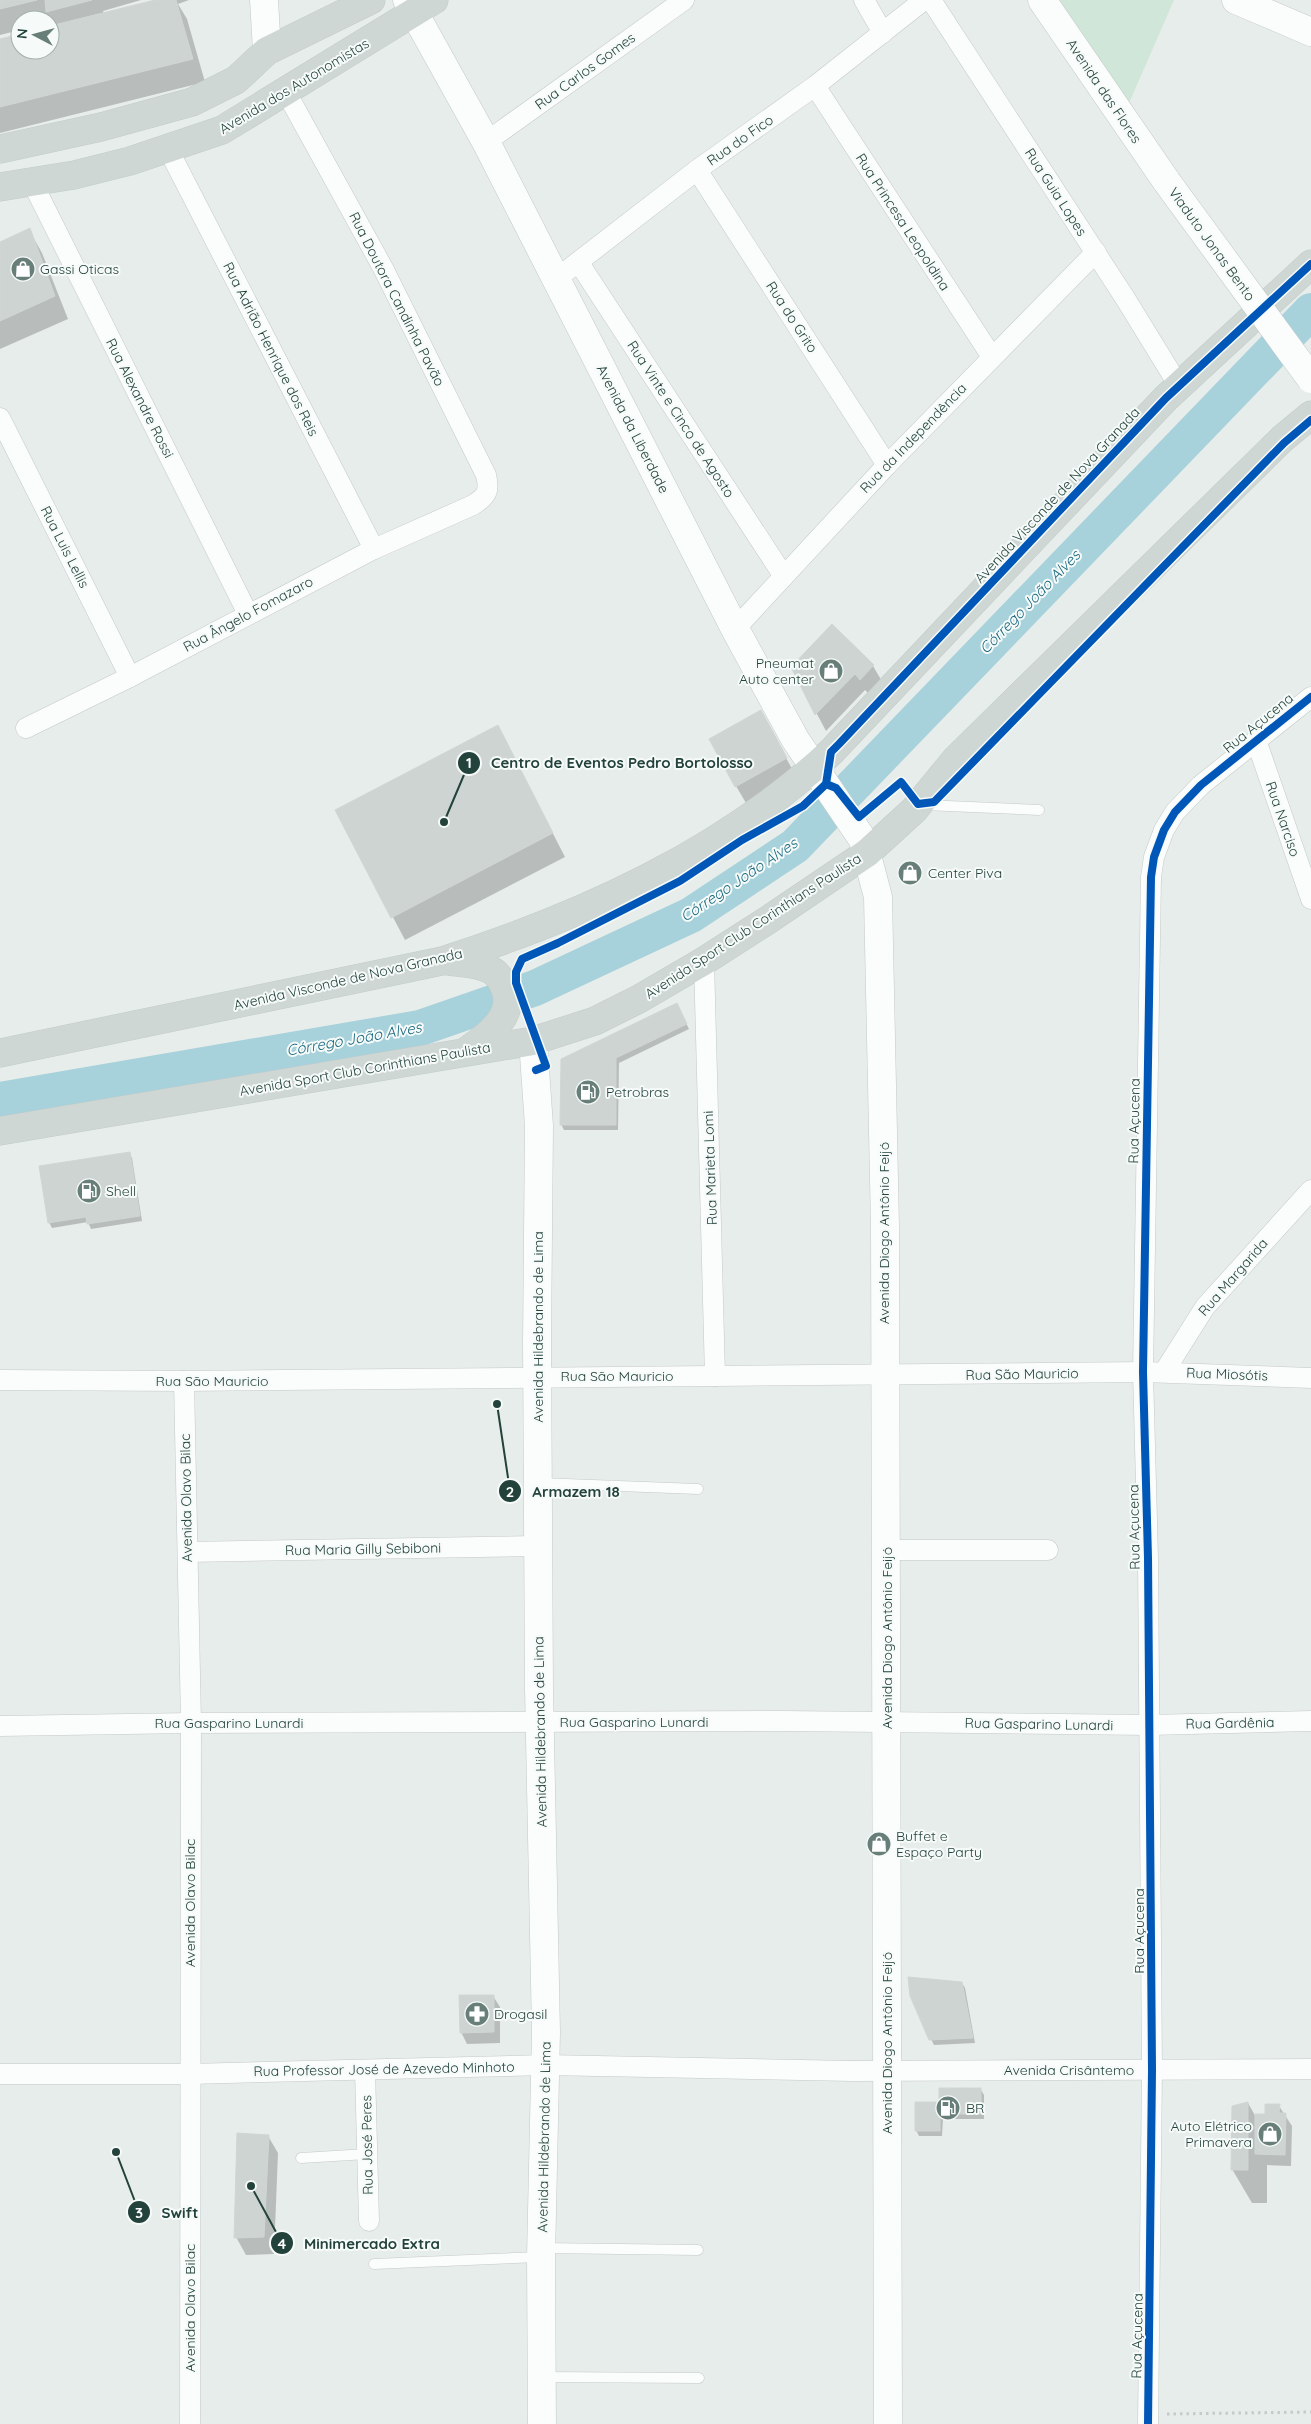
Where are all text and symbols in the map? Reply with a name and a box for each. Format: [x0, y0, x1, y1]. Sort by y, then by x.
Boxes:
north arrow [10, 10, 60, 60]
text: N [13, 28, 32, 40]
street label: Rua Carlos Gomes [531, 28, 639, 114]
street label: Avenida dos Autonomistas [216, 34, 372, 138]
street label: Avenida das Flores [1062, 35, 1146, 147]
street label: Rua do Fico [703, 111, 777, 169]
street label: Rua Guia Lopes [1021, 145, 1091, 239]
street label: Rua Princesa Leopoldina [852, 150, 954, 294]
street label: Viaduto Jonas Bento [1165, 184, 1259, 304]
street label: Rua Doutora Candinha Pavão [345, 209, 449, 389]
shop icon: Gassi Oticas [10, 256, 36, 282]
street label: Rua Adrião Henrique dos Reis [219, 259, 323, 439]
place label: Gassi Oticas [40, 260, 119, 278]
street label: Rua do Grito [762, 278, 822, 356]
street label: Rua Alexandre Rossi [102, 335, 178, 461]
street label: Rua Vinte e Cinco de Agosto [623, 337, 739, 501]
street label: Avenida da Liberdade [593, 362, 673, 496]
street label: Rua da Independência [856, 379, 970, 497]
street label: Avenida Visconde de Nova Granada [971, 403, 1143, 587]
street label: Rua Luis Lellis [37, 503, 93, 591]
water label: Córrego João Alves [975, 545, 1085, 657]
street label: Rua Ângelo Fomazaro [180, 572, 316, 656]
place label: Pneumat Auto center [739, 654, 815, 688]
shop icon: Pneumat Auto center [818, 658, 844, 684]
street label: Rua Açucena [1219, 689, 1297, 757]
callout: Centro de Eventos Pedro Bortolosso [456, 748, 763, 778]
text: 1 [466, 753, 472, 772]
text: Centro de Eventos Pedro Bortolosso [491, 753, 753, 772]
street label: Rua Narciso [1262, 779, 1304, 859]
water label: Córrego João Alves [677, 833, 802, 926]
street label: Avenida Sport Club Corinthians Paulista [641, 849, 865, 1003]
shop icon: Center Piva [897, 860, 923, 886]
place label: Center Piva [928, 864, 1002, 882]
street label: Avenida Visconde de Nova Granada [232, 944, 464, 1014]
water label: Córrego João Alves [285, 1017, 424, 1060]
street label: Avenida Sport Club Corinthians Paulista [238, 1038, 492, 1100]
street label: Rua Açucena [1124, 1078, 1144, 1164]
fuel station icon: Petrobras [575, 1079, 601, 1105]
place label: Petrobras [606, 1083, 669, 1101]
street label: Rua Marieta Lomi [699, 1110, 721, 1226]
street label: Avenida Diogo Antônio Feijó [875, 1142, 893, 1324]
fuel station icon: Shell [76, 1178, 102, 1204]
place label: Shell [106, 1182, 136, 1200]
street label: Avenida Hildebrando de Lima [529, 1231, 547, 1423]
street label: Rua Margarida [1194, 1234, 1272, 1320]
street label: Rua São Mauricio [965, 1364, 1079, 1384]
street label: Rua Miosótis [1186, 1364, 1268, 1384]
street label: Rua São Mauricio [560, 1367, 674, 1385]
street label: Rua São Mauricio [155, 1372, 269, 1390]
street label: Avenida Olavo Bilac [176, 1433, 196, 1563]
callout: Armazem 18 [498, 1476, 630, 1506]
text: 2 [506, 1482, 514, 1501]
text: Armazem 18 [532, 1482, 620, 1501]
street label: Rua Açucena [1124, 1484, 1144, 1570]
street label: Rua Maria Gilly Sebiboni [285, 1539, 441, 1559]
street label: Avenida Diogo Antônio Feijó [878, 1547, 896, 1729]
street label: Avenida Hildebrando de Lima [529, 1636, 551, 1828]
street label: Rua Gasparino Lunardi [560, 1713, 708, 1731]
street label: Rua Gardênia [1185, 1713, 1275, 1733]
street label: Rua Gasparino Lunardi [155, 1714, 303, 1732]
street label: Rua Gasparino Lunardi [964, 1714, 1114, 1734]
place label: Buffet e Espaço Party [896, 1827, 982, 1861]
shop icon: Buffet e Espaço Party [866, 1831, 892, 1857]
street label: Avenida Olavo Bilac [181, 1839, 199, 1967]
street label: Rua Açucena [1130, 1888, 1148, 1974]
street label: Avenida Diogo Antônio Feijó [878, 1952, 896, 2134]
pharmacy icon: Drogasil [464, 2001, 490, 2027]
place label: Drogasil [494, 2005, 548, 2023]
street label: Avenida Hildebrando de Lima [533, 2041, 555, 2233]
street label: Rua Professor José de Azevedo Minhoto [253, 2058, 515, 2080]
street label: Avenida Crisântemo [1004, 2061, 1134, 2079]
street label: Rua José Peres [357, 2095, 377, 2195]
fuel station icon: BR [935, 2095, 961, 2121]
place label: BR [966, 2099, 985, 2117]
place label: Auto Elétrico Primavera [1170, 2117, 1252, 2151]
shop icon: Auto Elétrico Primavera [1257, 2121, 1283, 2147]
callout: Swift [127, 2197, 209, 2227]
text: 3 [135, 2203, 143, 2222]
text: Swift [162, 2203, 198, 2222]
callout: Minimercado Extra [269, 2228, 450, 2258]
text: 4 [278, 2234, 287, 2253]
text: Minimercado Extra [304, 2234, 440, 2253]
street label: Avenida Olavo Bilac [181, 2244, 199, 2372]
street label: Rua Açucena [1127, 2293, 1147, 2379]

